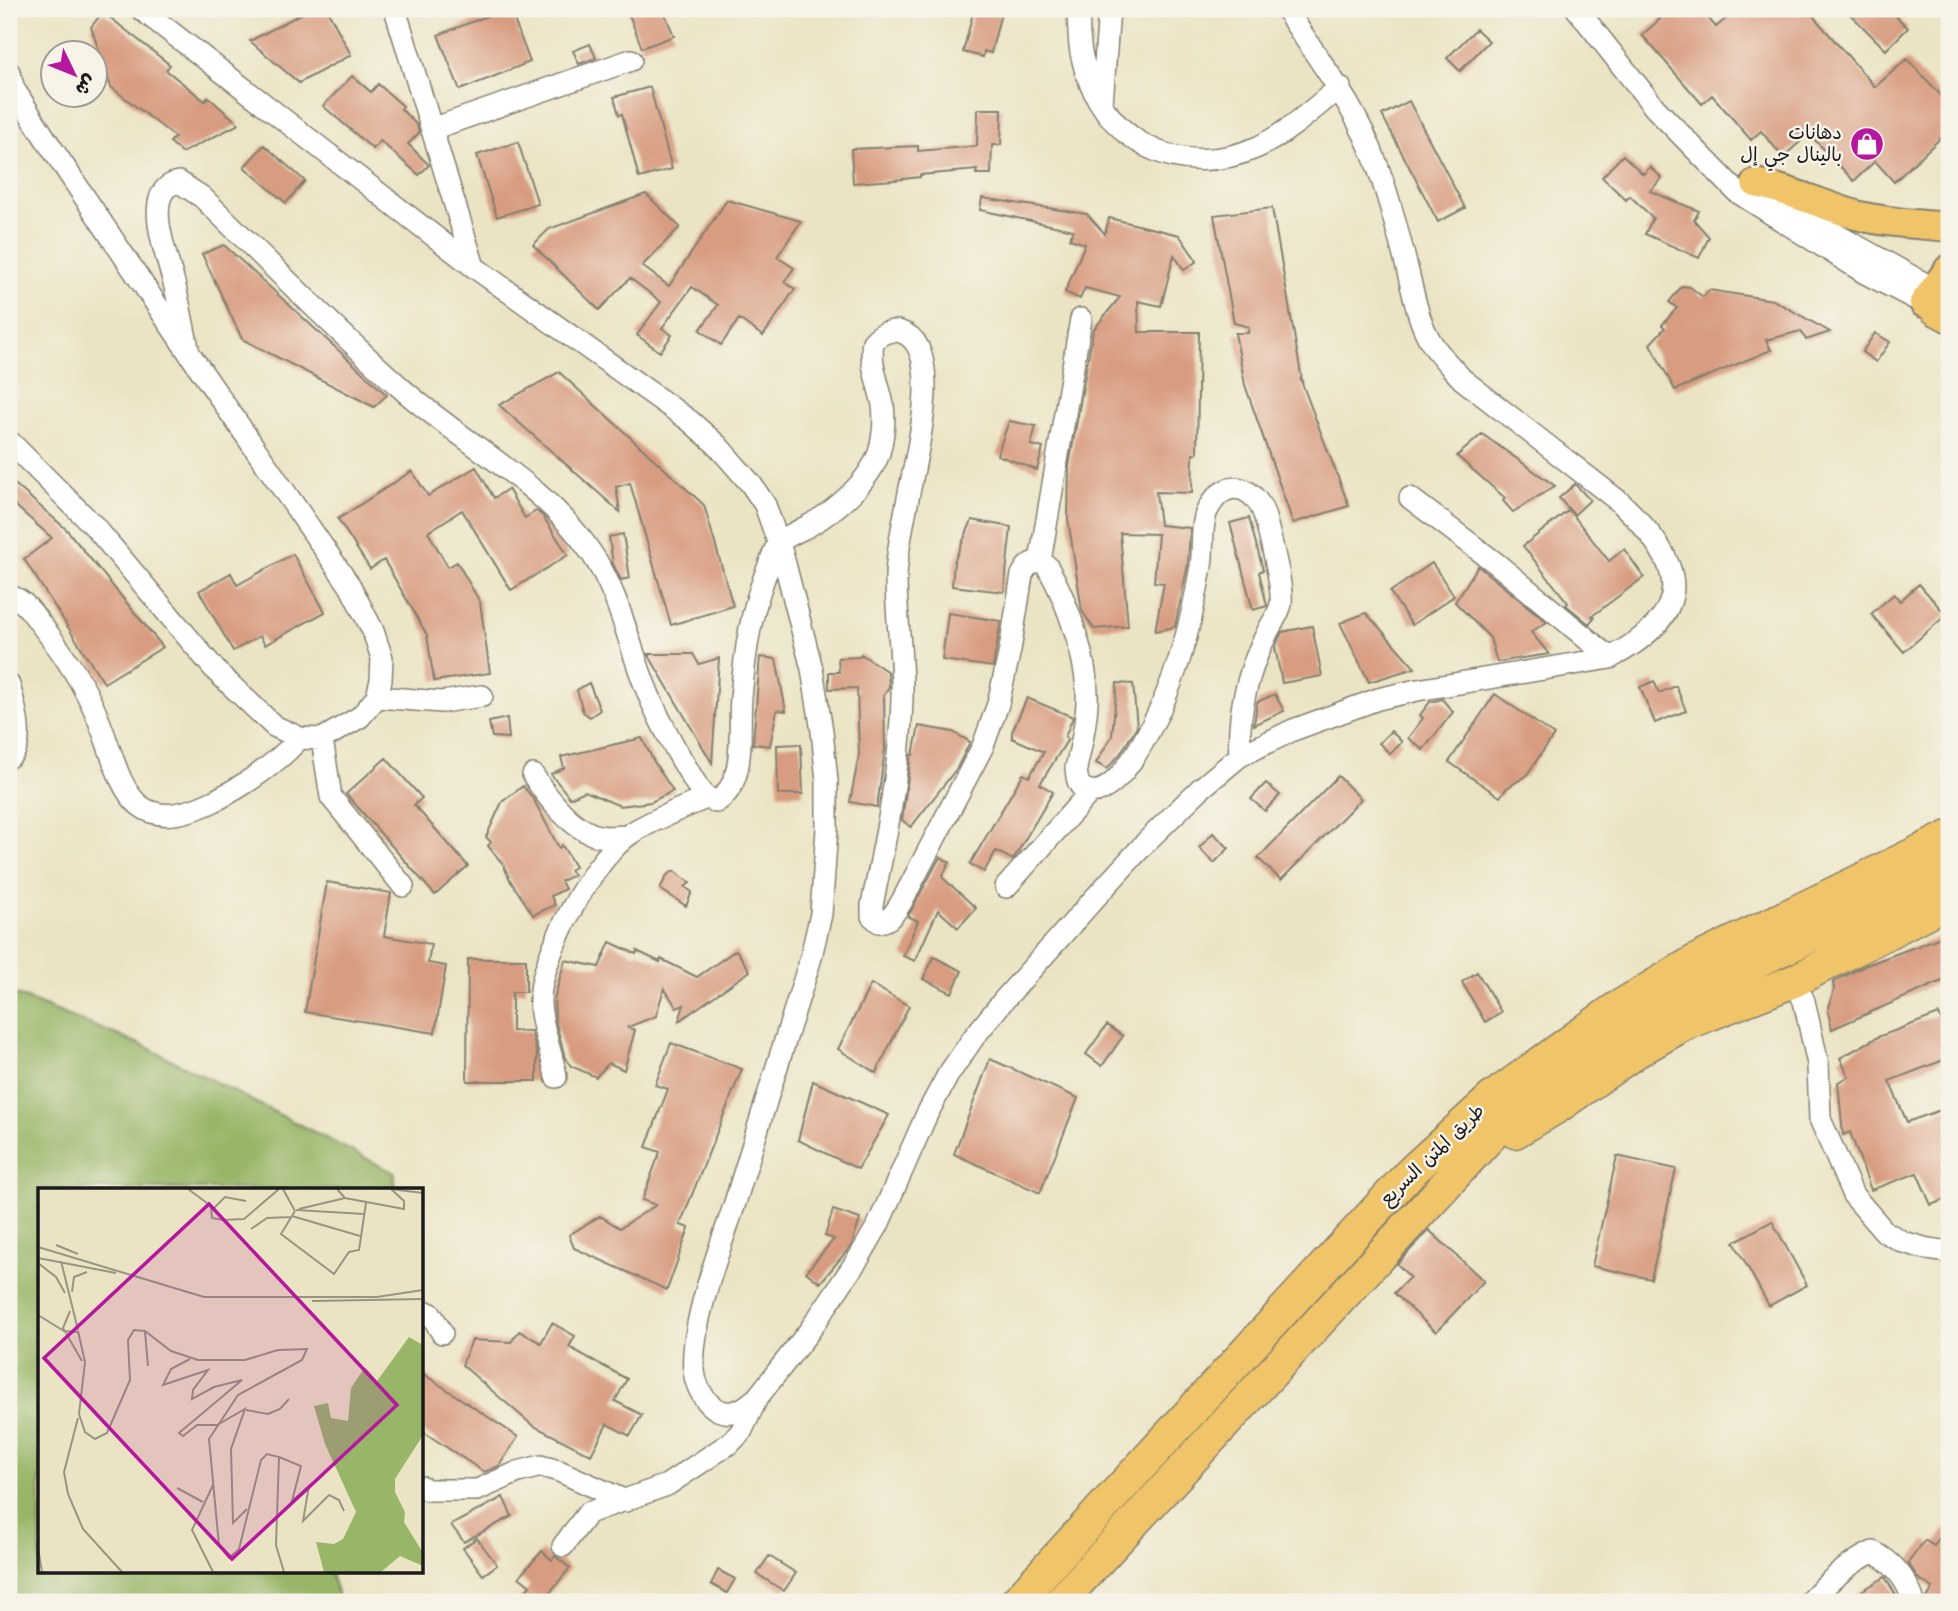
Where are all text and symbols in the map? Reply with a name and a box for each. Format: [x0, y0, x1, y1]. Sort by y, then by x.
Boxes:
north arrow [38, 38, 108, 108]
text: ش [70, 70, 101, 100]
place label: دهانات بالينال جي إل [1740, 122, 1842, 171]
shop icon: دهانات بالينال جي إل [1848, 125, 1886, 163]
street label: طريق المتن السريع [1375, 1100, 1490, 1212]
inset map [38, 1188, 424, 1572]

